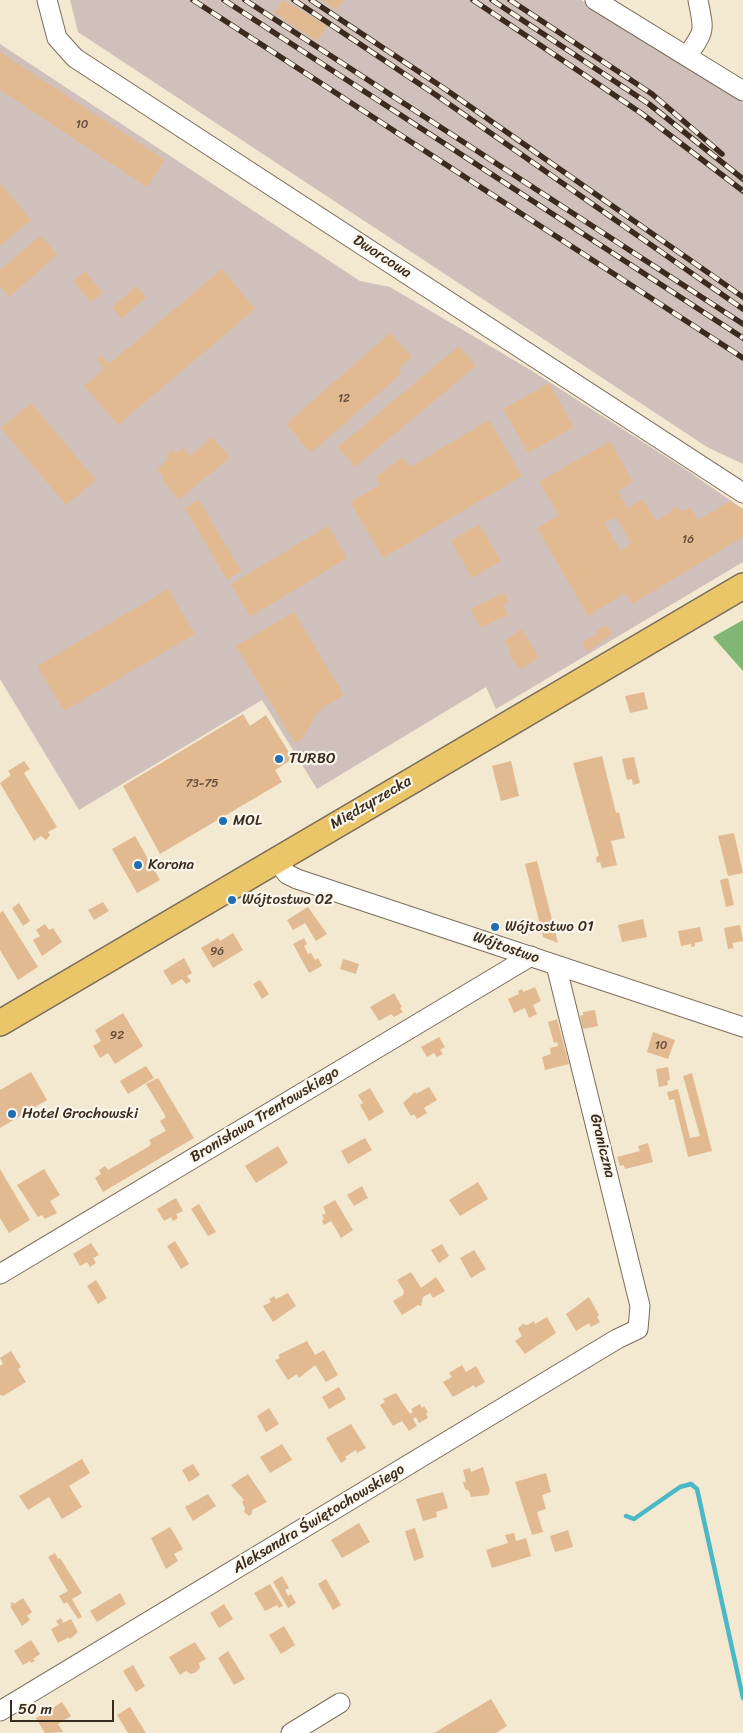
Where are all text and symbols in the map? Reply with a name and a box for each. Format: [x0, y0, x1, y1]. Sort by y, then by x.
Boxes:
house number: 10 [76, 118, 88, 132]
street label: Dworcowa [349, 231, 415, 283]
house number: 12 [338, 392, 350, 406]
house number: 16 [682, 533, 694, 547]
place label: TURBO [289, 750, 336, 768]
marker: TURBO [273, 753, 285, 765]
street label: Międzyrzecka [327, 773, 415, 833]
house number: 73-75 [185, 777, 219, 791]
place label: MOL [233, 812, 262, 830]
marker: MOL [217, 815, 229, 827]
place label: Korona [148, 856, 194, 874]
marker: Korona [132, 859, 144, 871]
place label: Wójtostwo 02 [242, 891, 333, 909]
marker: Wójtostwo 02 [226, 894, 238, 906]
place label: Wójtostwo 01 [505, 918, 594, 936]
marker: Wójtostwo 01 [489, 921, 501, 933]
street label: Wójtostwo [470, 928, 542, 968]
house number: 96 [210, 945, 224, 959]
house number: 92 [110, 1029, 124, 1043]
house number: 10 [655, 1039, 667, 1053]
street label: Bronisława Trentowskiego [187, 1063, 343, 1167]
place label: Hotel Grochowski [22, 1105, 138, 1123]
marker: Hotel Grochowski [6, 1108, 18, 1120]
street label: Graniczna [585, 1112, 619, 1180]
street label: Aleksandra Świętochowskiego [230, 1461, 408, 1577]
scale bar [12, 1690, 116, 1722]
text: 50 m [18, 1696, 52, 1722]

